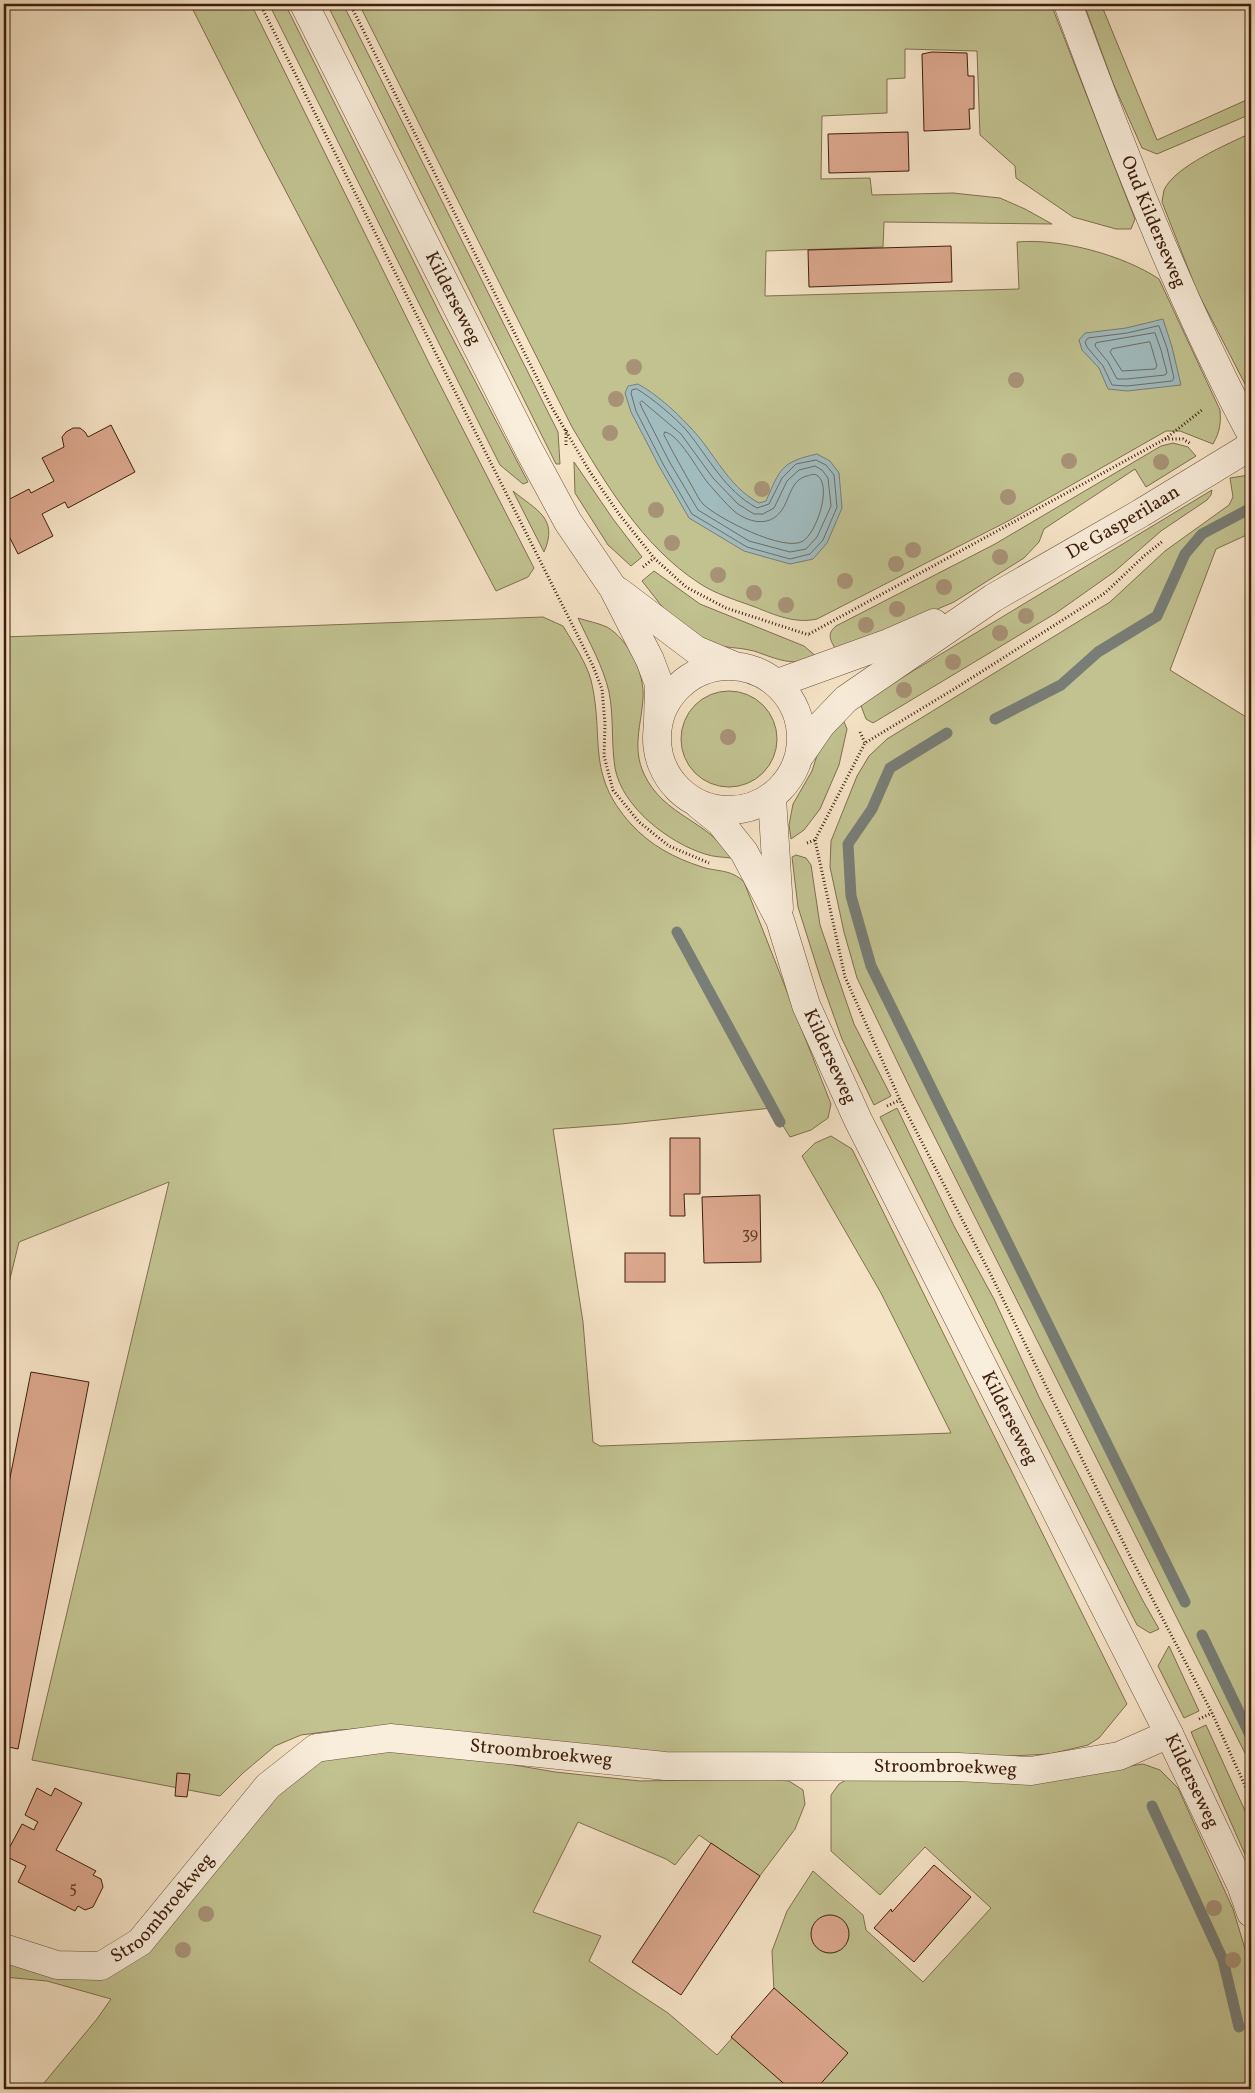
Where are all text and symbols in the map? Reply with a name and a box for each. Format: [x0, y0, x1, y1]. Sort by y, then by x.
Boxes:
street label: Oud Kilderseweg [1114, 152, 1192, 292]
street label: Kilderseweg [418, 247, 487, 350]
street label: De Gasperilaan [1061, 479, 1185, 566]
street label: Kilderseweg [796, 1005, 862, 1109]
house number: 39 [742, 1224, 758, 1246]
street label: Kilderseweg [974, 1367, 1044, 1470]
street label: Kilderseweg [1158, 1729, 1225, 1833]
street label: Stroombroekweg [468, 1733, 614, 1774]
street label: Stroombroekweg [874, 1754, 1018, 1783]
street label: Stroombroekweg [106, 1848, 221, 1970]
house number: 5 [69, 1878, 77, 1900]

